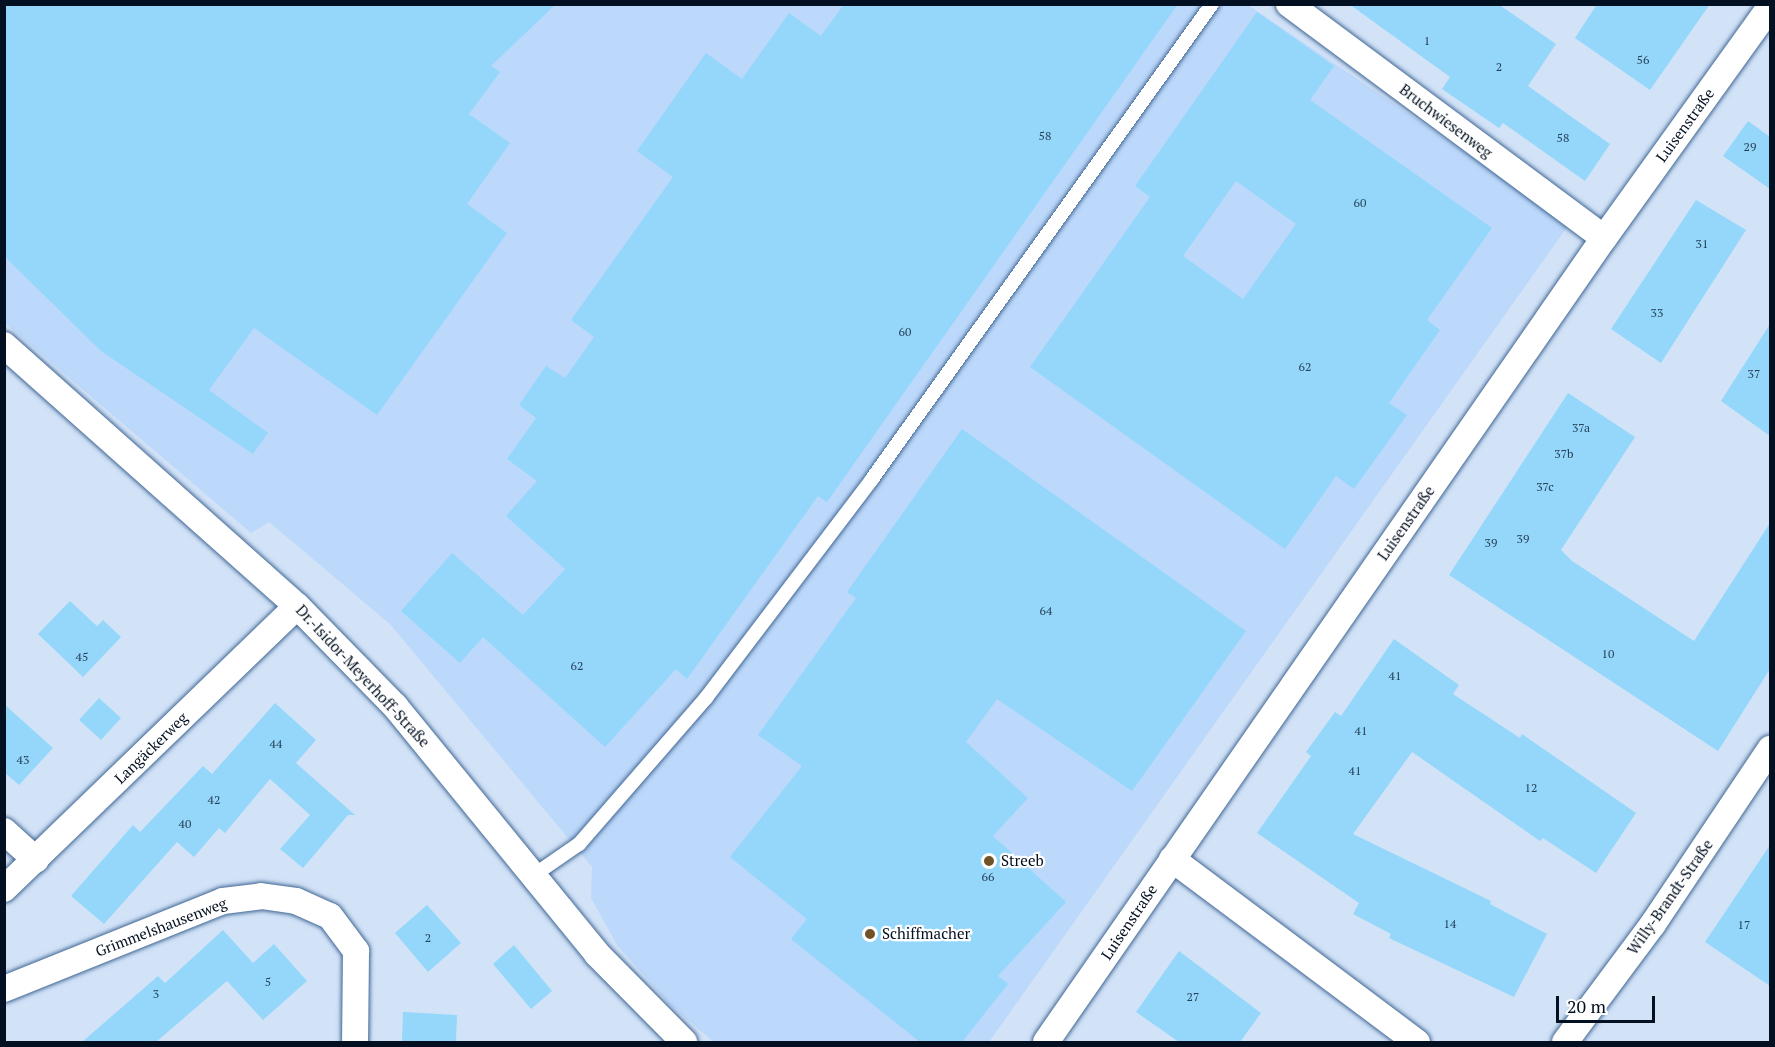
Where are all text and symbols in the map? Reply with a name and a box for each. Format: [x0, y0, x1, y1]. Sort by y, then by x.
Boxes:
house number: 1 [1424, 34, 1430, 48]
house number: 56 [1637, 53, 1649, 67]
house number: 2 [1496, 60, 1502, 74]
street label: Bruchwiesenweg [1396, 80, 1496, 162]
street label: Luisenstraße [1652, 85, 1718, 165]
house number: 58 [1039, 129, 1051, 143]
house number: 58 [1557, 131, 1569, 145]
house number: 29 [1744, 140, 1756, 154]
house number: 60 [1354, 196, 1366, 210]
house number: 31 [1696, 237, 1708, 251]
house number: 33 [1651, 306, 1663, 320]
house number: 60 [899, 325, 911, 339]
house number: 62 [1299, 360, 1311, 374]
house number: 37 [1748, 367, 1760, 381]
house number: 37a [1572, 421, 1590, 435]
house number: 37b [1554, 447, 1574, 461]
house number: 37c [1536, 480, 1554, 494]
street label: Luisenstraße [1374, 482, 1438, 564]
house number: 39 [1517, 532, 1529, 546]
house number: 39 [1485, 536, 1497, 550]
street label: Dr.-Isidor-Meyerhoff-Straße [292, 601, 434, 751]
house number: 64 [1040, 604, 1052, 618]
house number: 10 [1602, 647, 1614, 661]
house number: 45 [76, 650, 88, 664]
house number: 62 [571, 659, 583, 673]
house number: 41 [1389, 669, 1401, 683]
street label: Langäckerweg [111, 709, 191, 787]
house number: 41 [1355, 724, 1367, 738]
house number: 44 [270, 737, 282, 751]
house number: 43 [17, 753, 29, 767]
house number: 41 [1349, 764, 1361, 778]
house number: 12 [1525, 781, 1537, 795]
house number: 42 [208, 793, 220, 807]
house number: 40 [179, 817, 191, 831]
street label: Willy-Brandt-Straße [1624, 836, 1716, 958]
place label: Streeb [1001, 852, 1044, 870]
marker: Streeb [982, 854, 996, 868]
house number: 66 [982, 870, 994, 884]
street label: Luisenstraße [1097, 881, 1161, 963]
street label: Grimmelshausenweg [93, 894, 229, 960]
house number: 14 [1444, 917, 1456, 931]
house number: 17 [1738, 918, 1750, 932]
place label: Schiffmacher [882, 925, 970, 943]
marker: Schiffmacher [863, 927, 877, 941]
house number: 2 [425, 931, 431, 945]
house number: 5 [265, 975, 271, 989]
scale bar [1559, 984, 1658, 1022]
house number: 3 [153, 987, 159, 1001]
house number: 27 [1187, 990, 1199, 1004]
text: 20 m [1567, 994, 1606, 1018]

